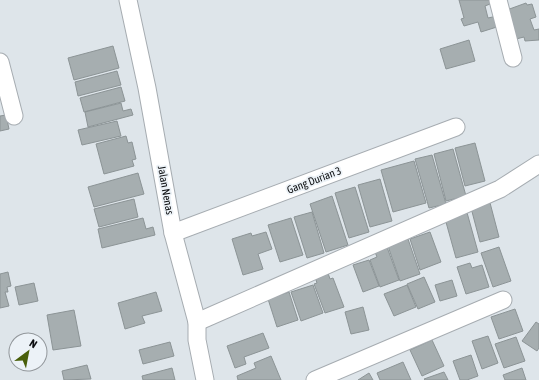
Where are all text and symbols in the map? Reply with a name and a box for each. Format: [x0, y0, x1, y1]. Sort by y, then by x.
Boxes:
street label: Gang Durian 3 [285, 164, 343, 196]
street label: Jalan Nenas [156, 165, 176, 215]
north arrow [8, 332, 48, 372]
text: N [27, 337, 39, 350]

